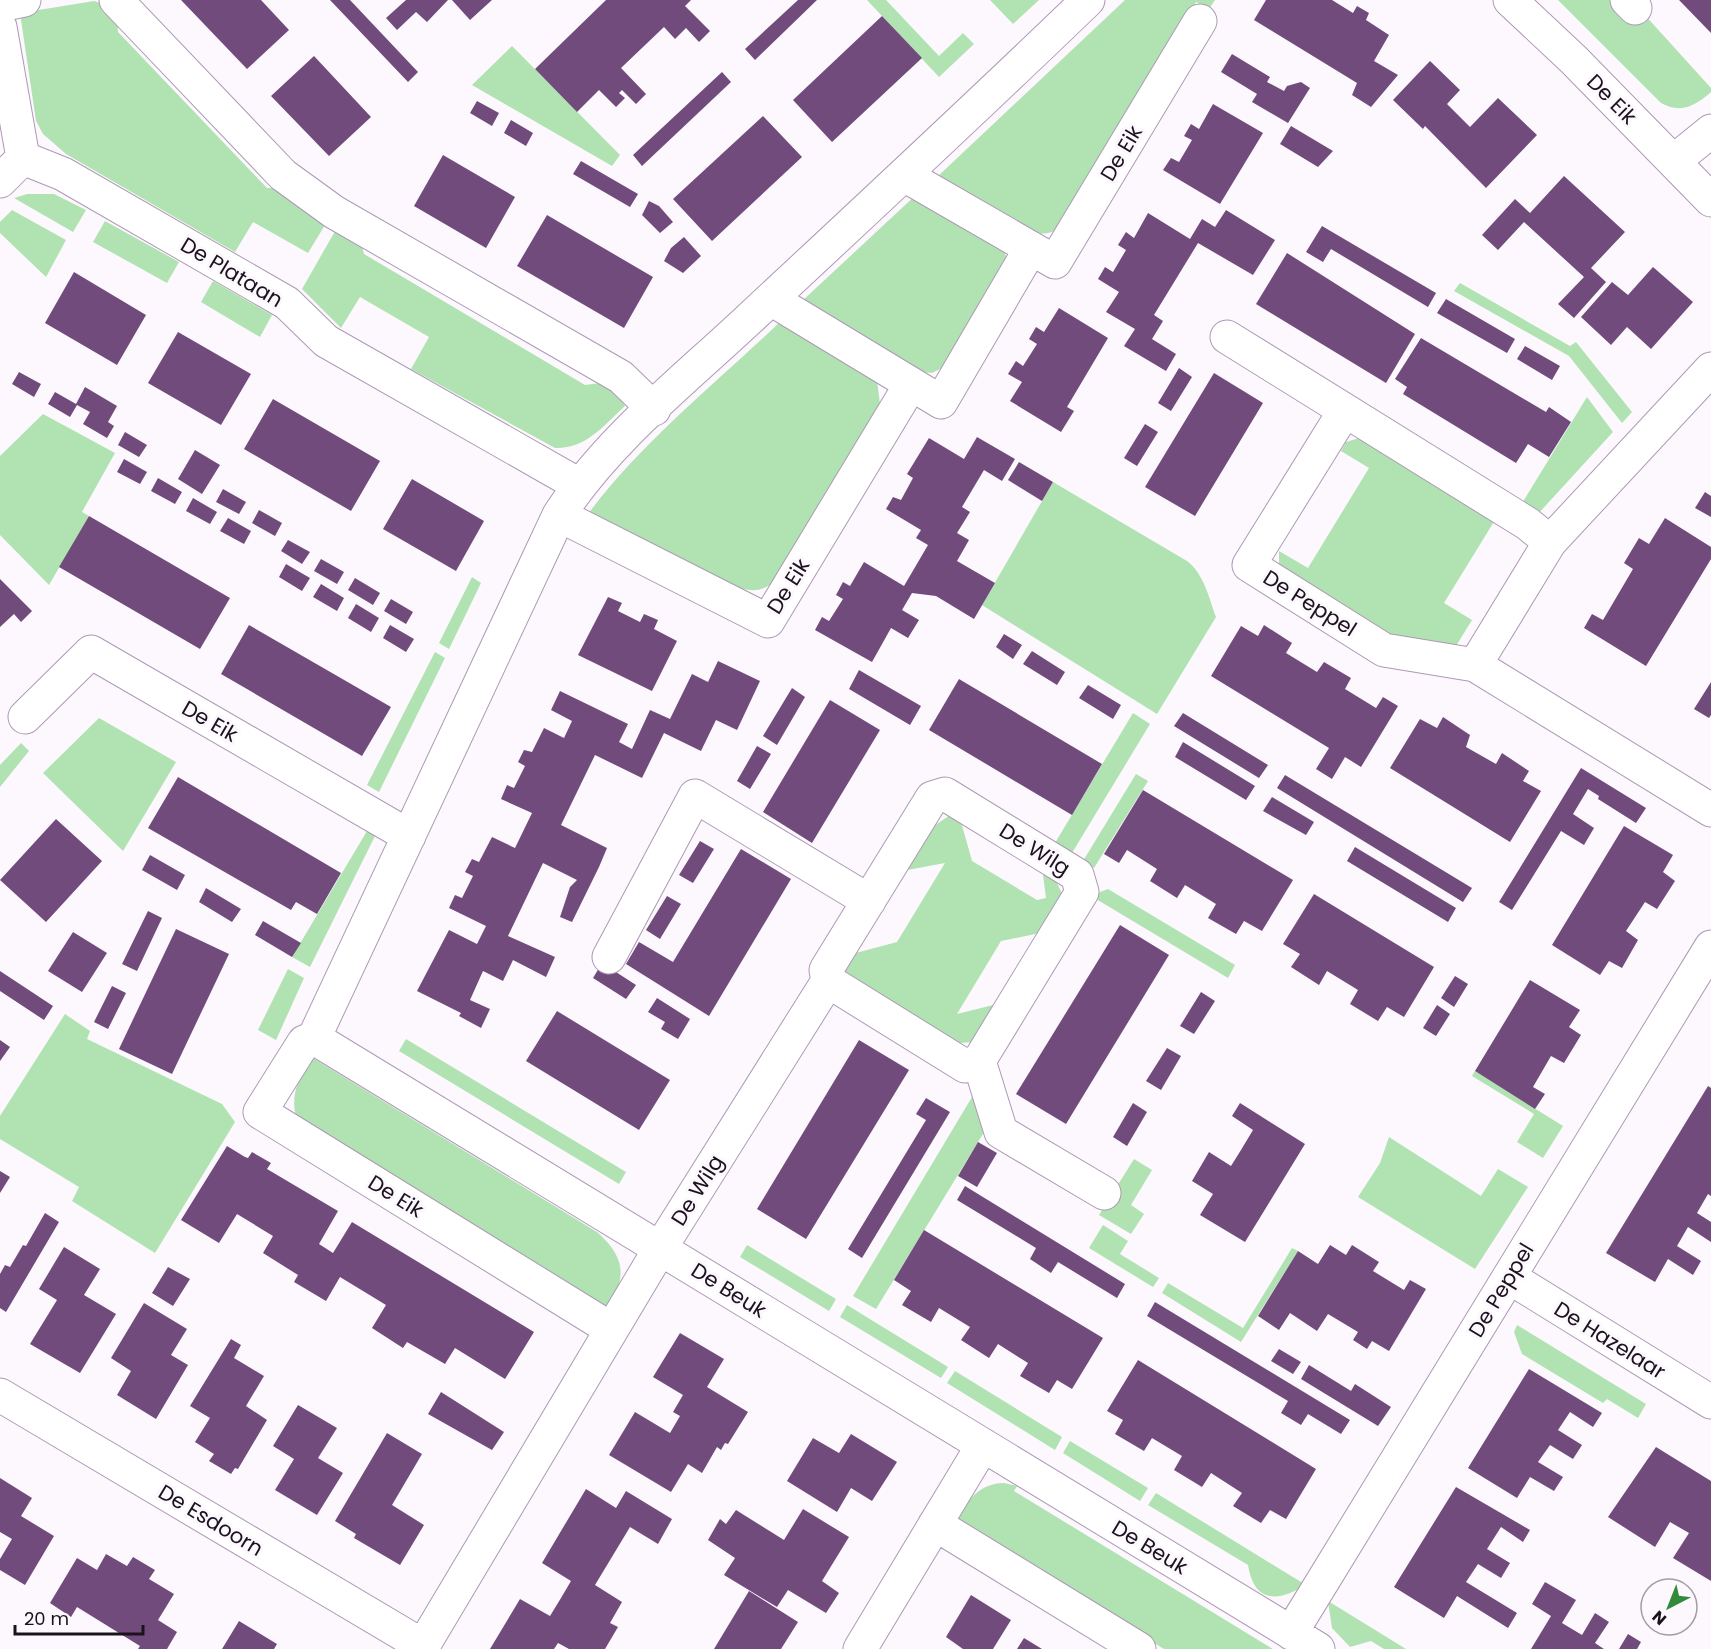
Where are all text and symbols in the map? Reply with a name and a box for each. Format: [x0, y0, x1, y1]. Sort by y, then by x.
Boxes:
street label: De Eik [1580, 67, 1644, 131]
street label: De Eik [1093, 120, 1149, 186]
street label: De Plataan [175, 230, 289, 314]
street label: De Eik [760, 553, 816, 619]
street label: De Peppel [1258, 563, 1362, 643]
street label: De Eik [177, 693, 243, 749]
street label: De Wilg [994, 816, 1076, 882]
street label: De Wilg [664, 1149, 730, 1231]
street label: De Eik [363, 1168, 429, 1224]
street label: De Peppel [1461, 1237, 1541, 1343]
street label: De Beuk [686, 1256, 772, 1325]
street label: De Hazelaar [1549, 1294, 1671, 1386]
street label: De Esdoorn [153, 1477, 269, 1563]
street label: De Beuk [1107, 1513, 1193, 1581]
north arrow [1639, 1577, 1699, 1637]
scale bar [15, 1598, 142, 1636]
text: N [1647, 1605, 1671, 1630]
text: 20 m [24, 1606, 69, 1631]

